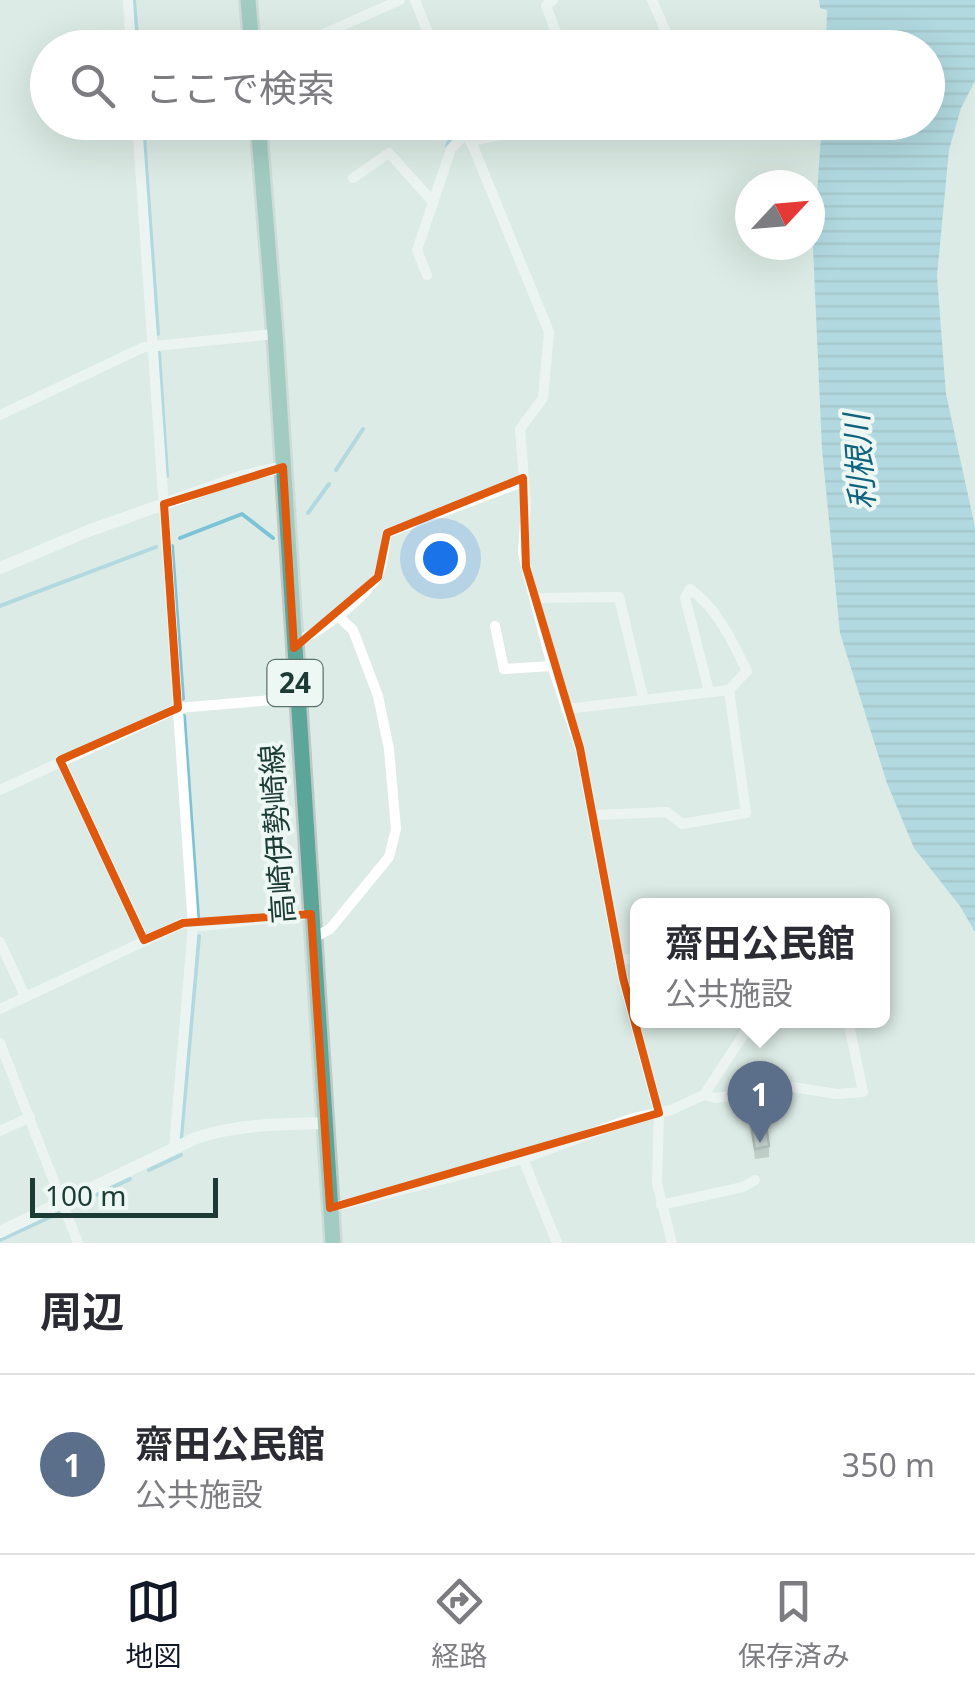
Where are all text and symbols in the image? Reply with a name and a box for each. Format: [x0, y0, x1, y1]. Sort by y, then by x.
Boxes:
search box [30, 30, 945, 140]
icon: search [65, 58, 120, 113]
text: ここで検索 [145, 61, 335, 113]
north arrow [735, 170, 825, 260]
water label: 利根川 [833, 410, 883, 511]
your location [415, 533, 466, 584]
road number: 24 [268, 660, 322, 706]
street label: 高崎伊勢崎線 [250, 743, 303, 925]
popup [630, 898, 890, 1028]
text: 齋田公民館 [665, 916, 855, 968]
text: 公共施設 [665, 971, 793, 1014]
pin: 1 [728, 1060, 792, 1143]
scale bar [30, 1173, 218, 1218]
text: 100 m [45, 1176, 127, 1214]
text: 周辺 [40, 1282, 124, 1339]
text: 齋田公民館 [135, 1417, 325, 1469]
text: 1 [63, 1443, 82, 1486]
text: 350 m [842, 1443, 935, 1486]
text: 公共施設 [135, 1472, 263, 1515]
tab: 地図 [125, 1574, 181, 1674]
tab: 経路 [431, 1574, 488, 1674]
tab: 保存済み [738, 1574, 850, 1674]

